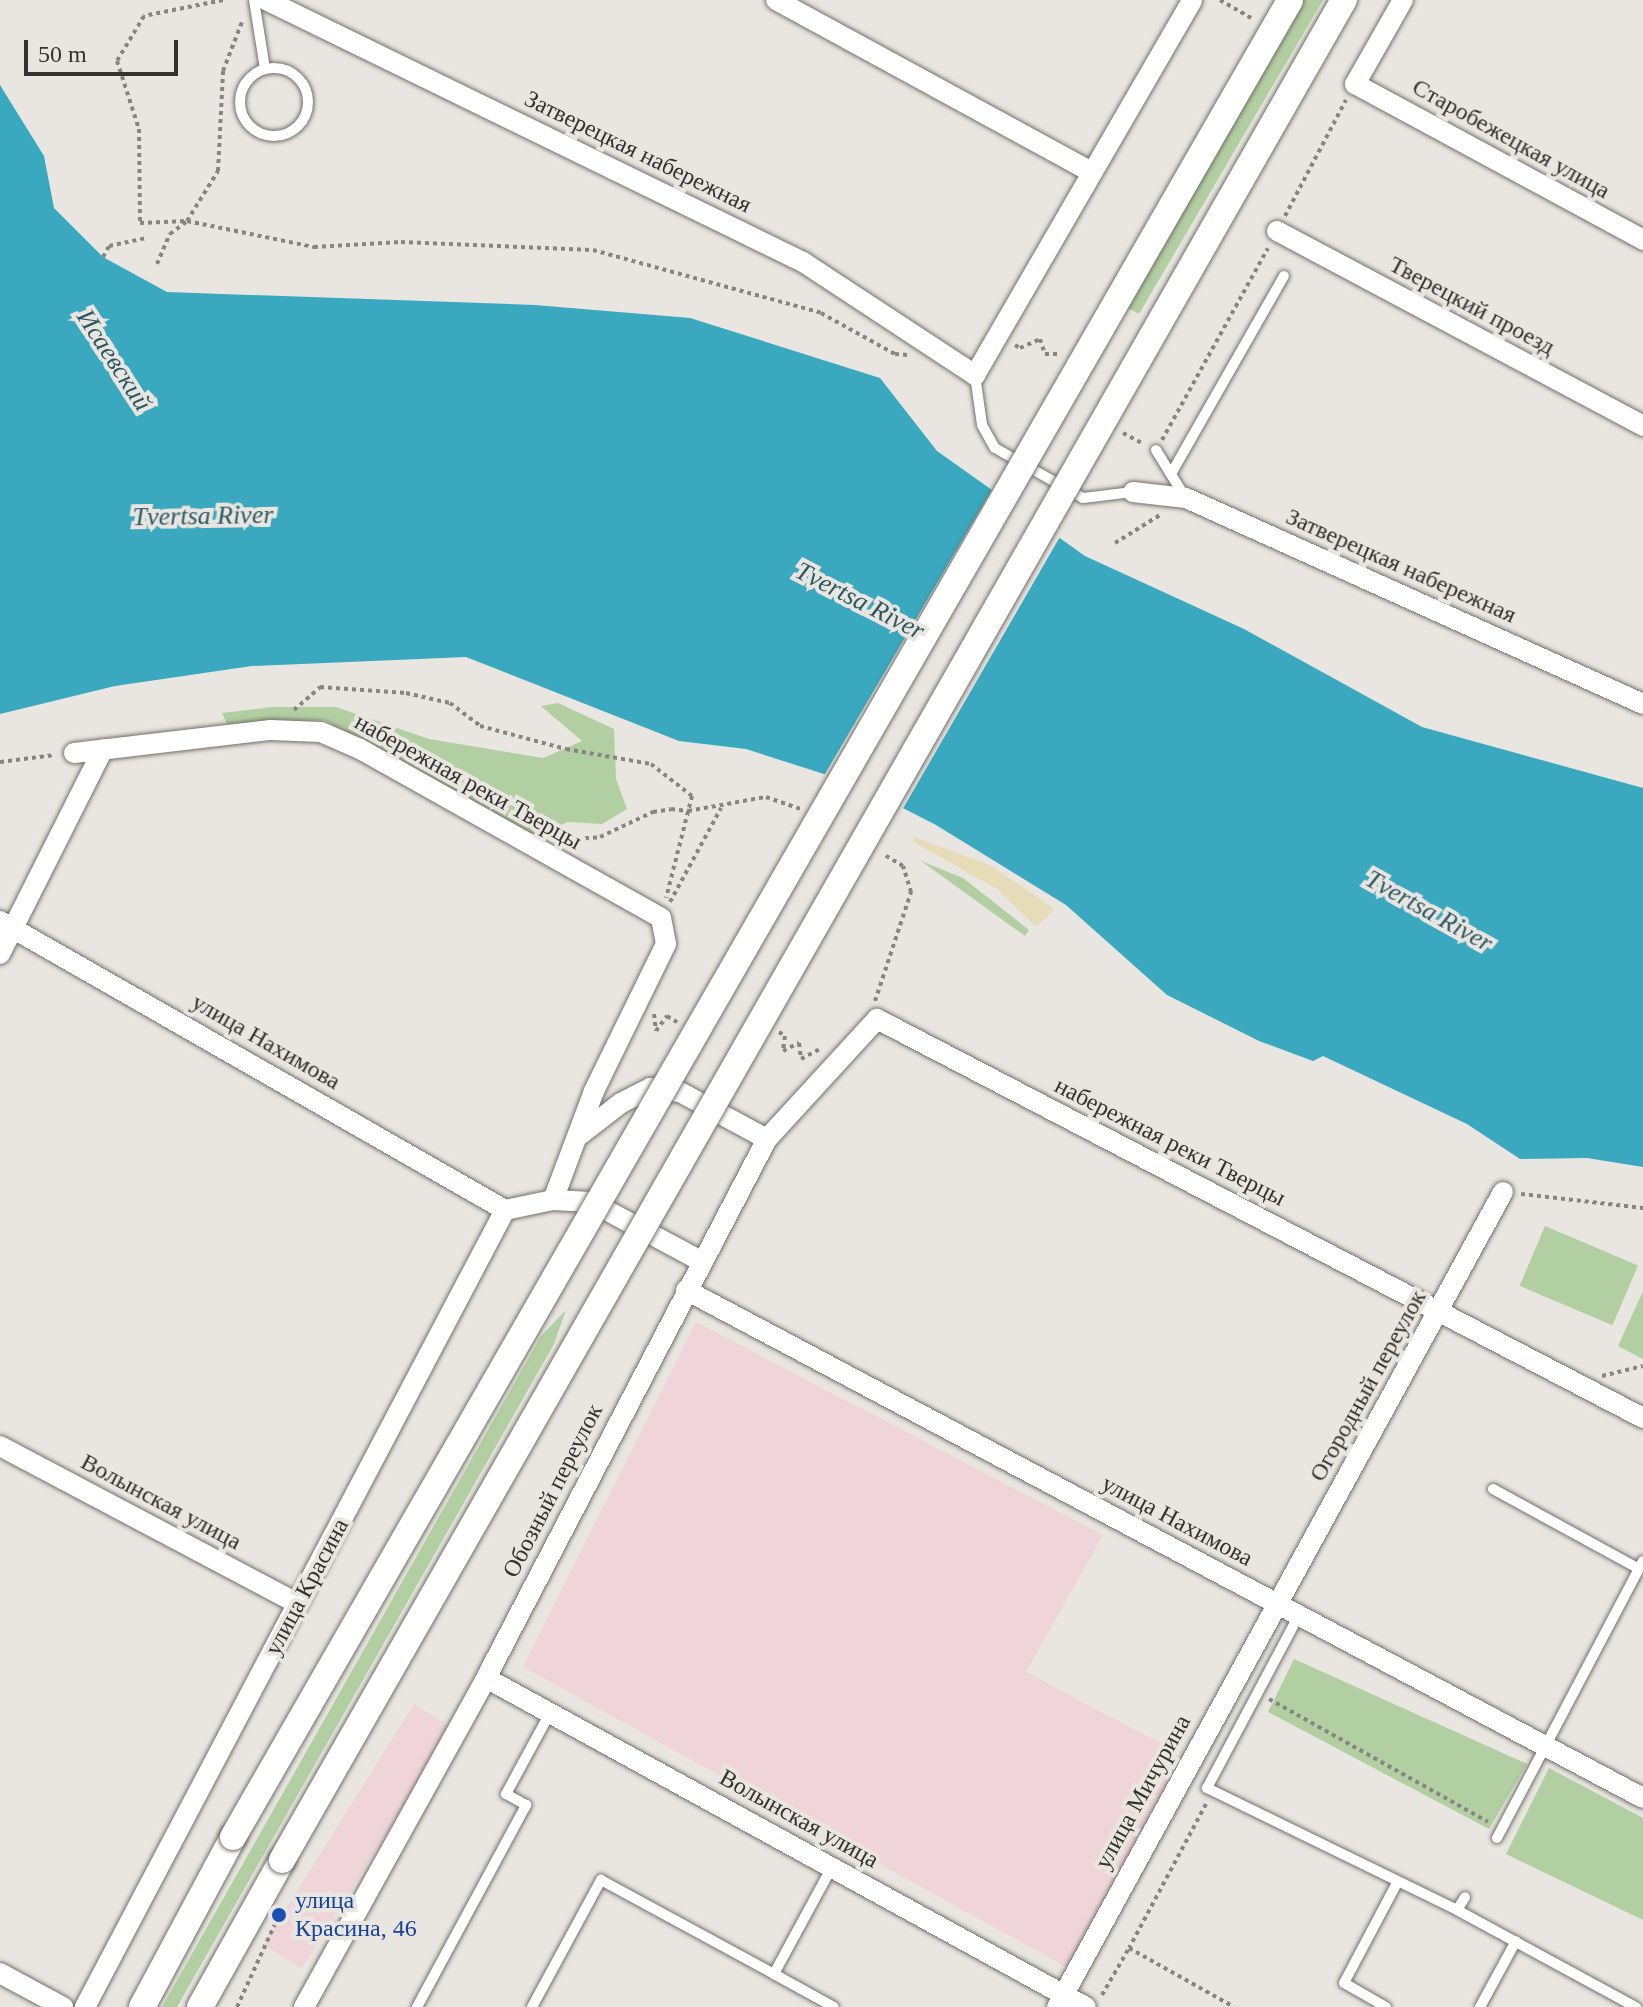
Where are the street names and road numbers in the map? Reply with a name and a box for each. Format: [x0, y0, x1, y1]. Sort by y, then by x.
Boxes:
street label: Старобежецкая улица [1407, 73, 1615, 205]
street label: Затверецкая набережная [520, 85, 756, 219]
street label: Тверецкий проезд [1384, 250, 1560, 362]
street label: Затверецкая набережная [1282, 502, 1520, 630]
street label: набережная реки Тверцы [349, 708, 587, 856]
street label: улица Нахимова [187, 988, 345, 1096]
street label: набережная реки Тверцы [1050, 1071, 1290, 1213]
street label: Огородный переулок [1304, 1285, 1432, 1487]
street label: Обозный переулок [497, 1399, 609, 1583]
street label: Волынская улица [76, 1448, 246, 1556]
street label: улица Нахимова [1097, 1469, 1257, 1573]
street label: улица Красина [259, 1514, 355, 1660]
street label: улица Мичурина [1089, 1710, 1197, 1874]
street label: Волынская улица [714, 1763, 884, 1875]

